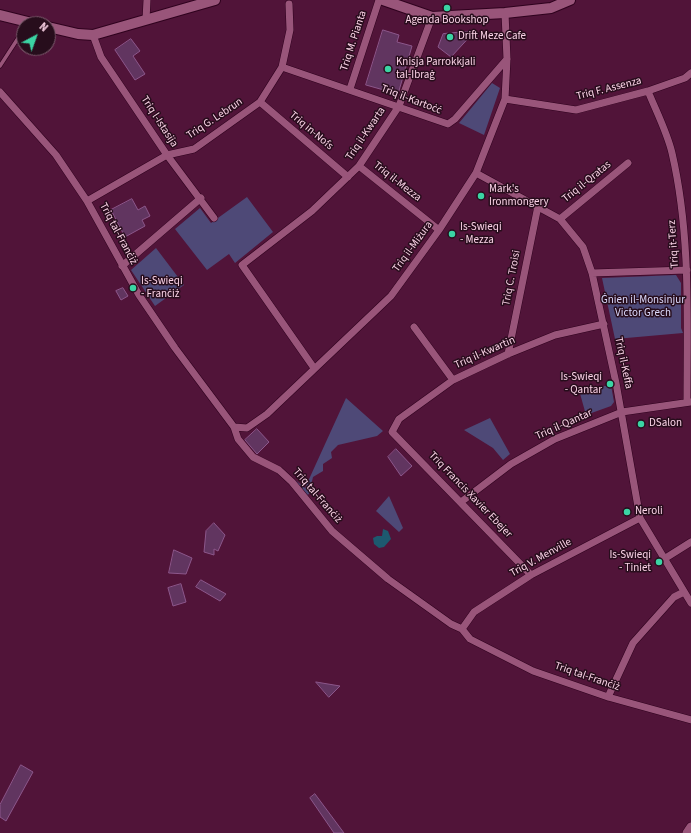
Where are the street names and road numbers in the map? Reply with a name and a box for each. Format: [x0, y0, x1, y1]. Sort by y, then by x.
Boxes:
street label: Triq M. Pianta [338, 9, 370, 73]
street label: Triq F. Assenza [575, 75, 643, 103]
street label: Triq il-Kartoċċ [379, 82, 443, 118]
street label: Triq l-Istasija [138, 94, 180, 150]
street label: Triq G. Lebrun [185, 95, 245, 143]
street label: Triq il-Kwarta [343, 105, 389, 163]
street label: Triq in-Nofs [286, 109, 336, 153]
street label: Triq il-Qratas [560, 158, 614, 206]
street label: Triq il-Mezza [370, 159, 424, 205]
street label: Triq tal-Franċiż [96, 201, 140, 267]
street label: Triq il-Miżura [390, 219, 436, 275]
street label: Triq it-Terz [666, 219, 682, 269]
street label: Triq C. Troisi [500, 249, 524, 307]
street label: Triq il-Kwartin [453, 334, 517, 372]
street label: Triq il-Keffa [611, 336, 635, 390]
street label: Triq il-Qantar [534, 407, 594, 443]
street label: Triq Francis Xavier Ebejer [425, 449, 515, 541]
street label: Triq tal-Franċiż [290, 466, 344, 526]
street label: Triq V. Menville [508, 536, 574, 580]
street label: Triq tal-Franċiż [553, 660, 621, 694]

